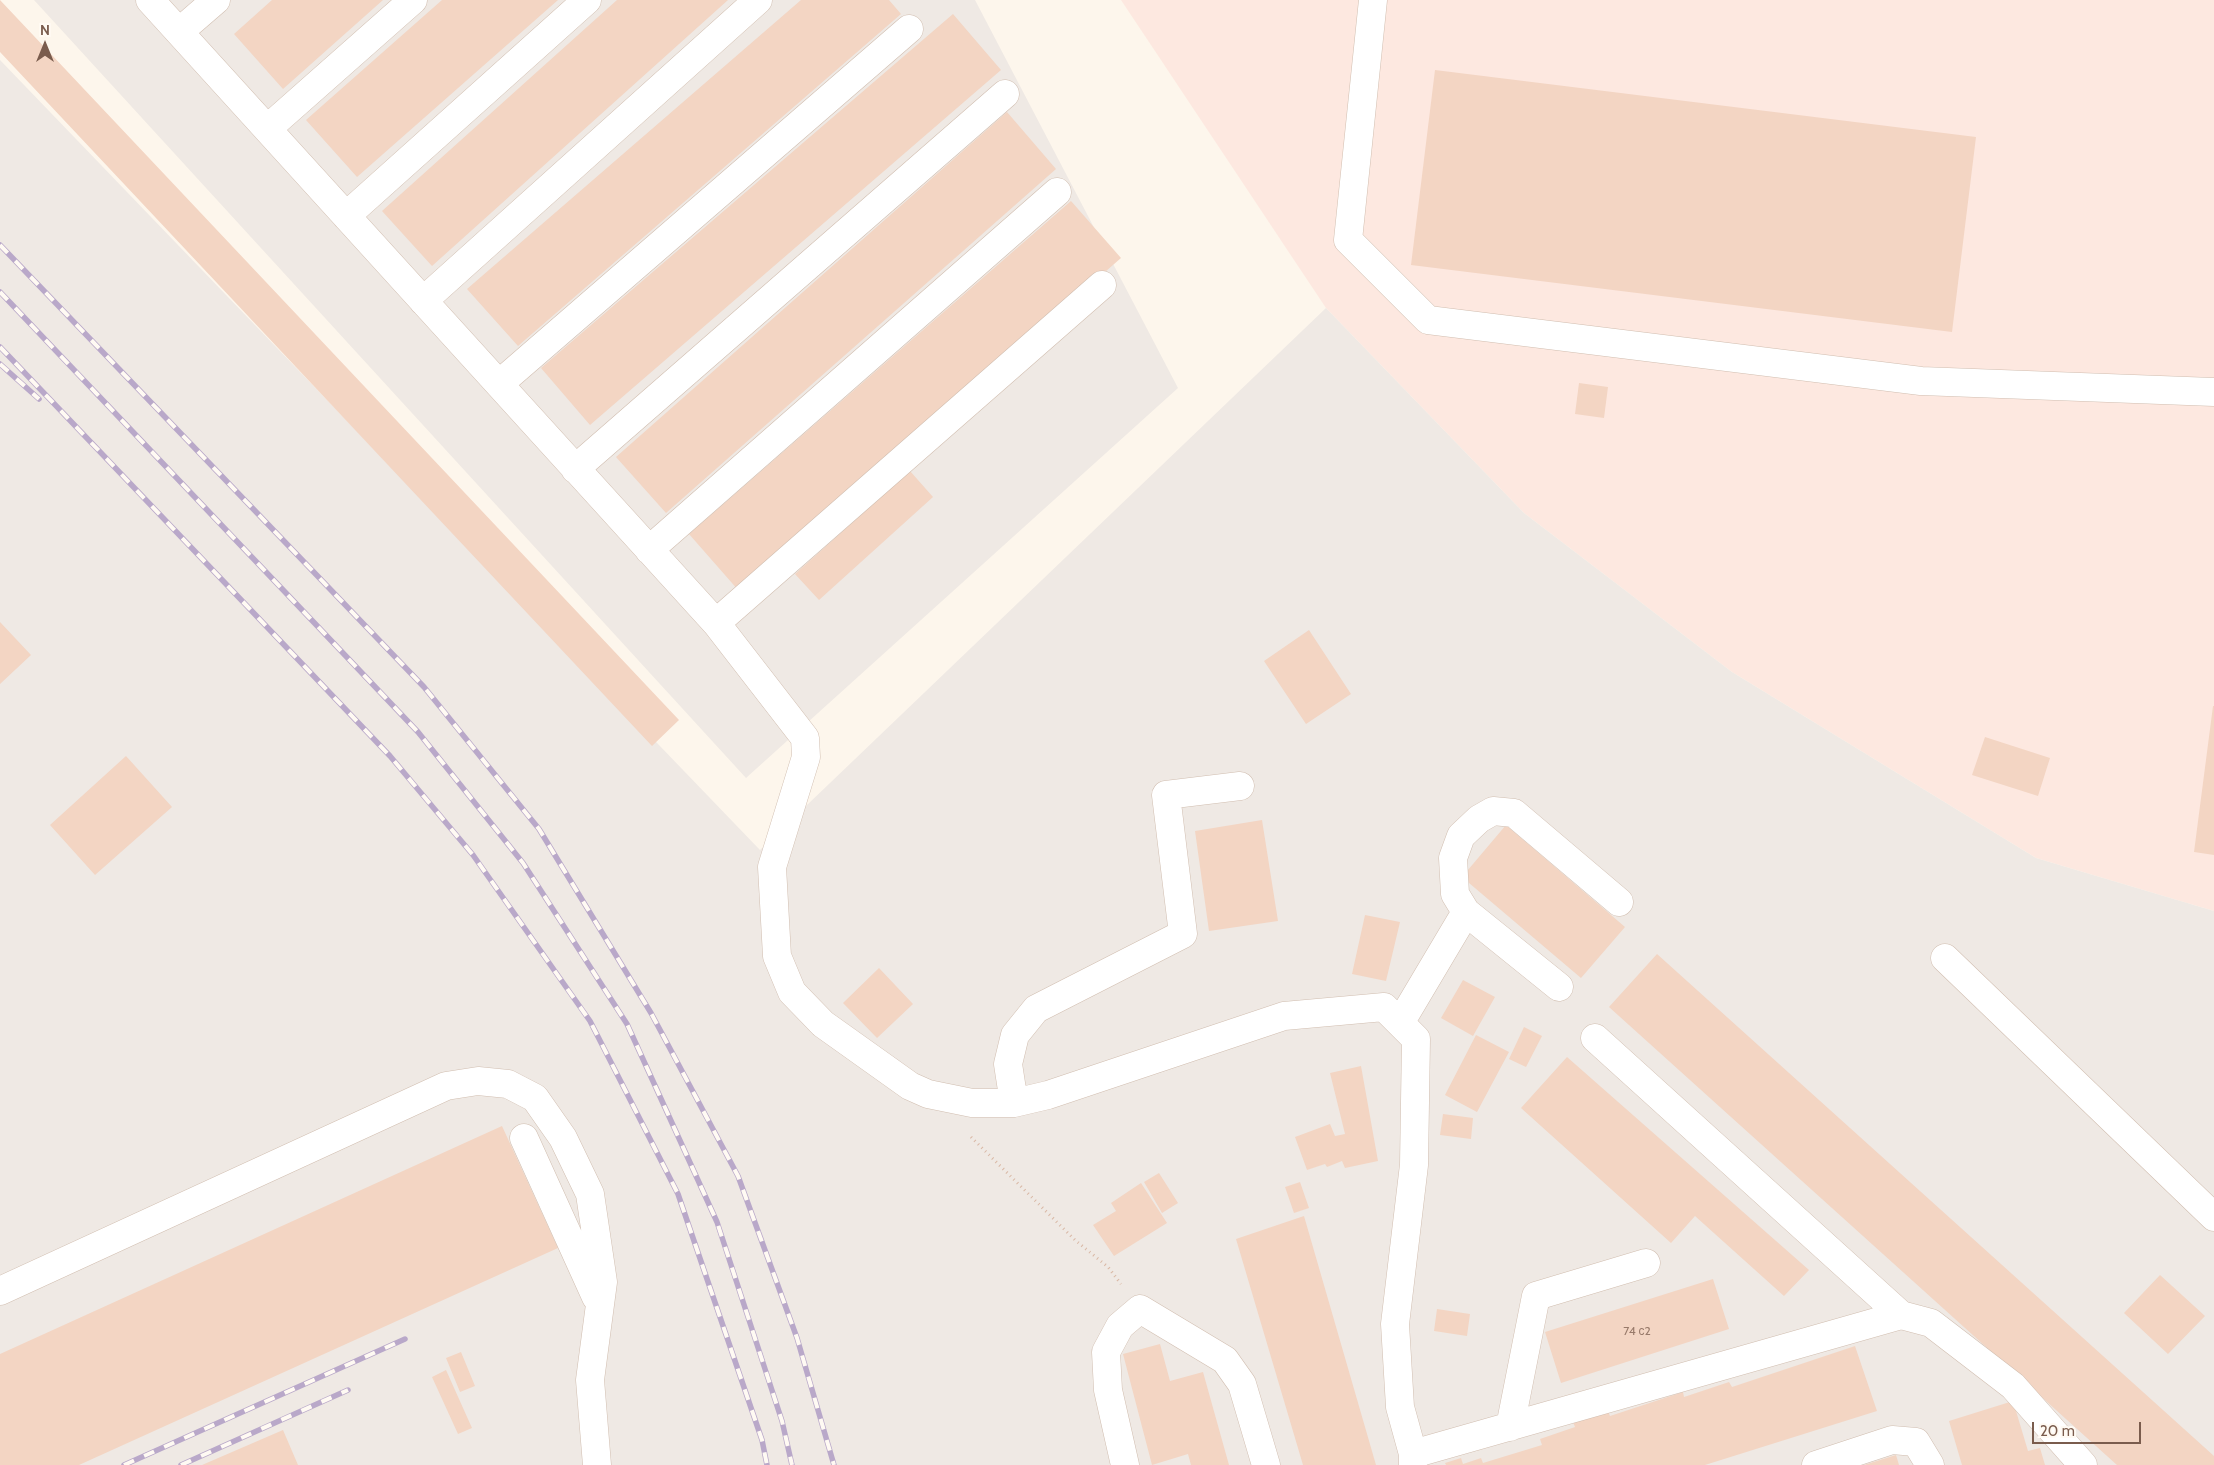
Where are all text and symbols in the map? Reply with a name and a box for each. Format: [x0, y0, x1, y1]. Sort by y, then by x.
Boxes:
north arrow [20, 20, 70, 70]
text: N [40, 21, 50, 39]
house number: 74 с2 [1623, 1324, 1651, 1338]
scale bar [2034, 1412, 2143, 1444]
text: 20 m [2040, 1422, 2075, 1440]

